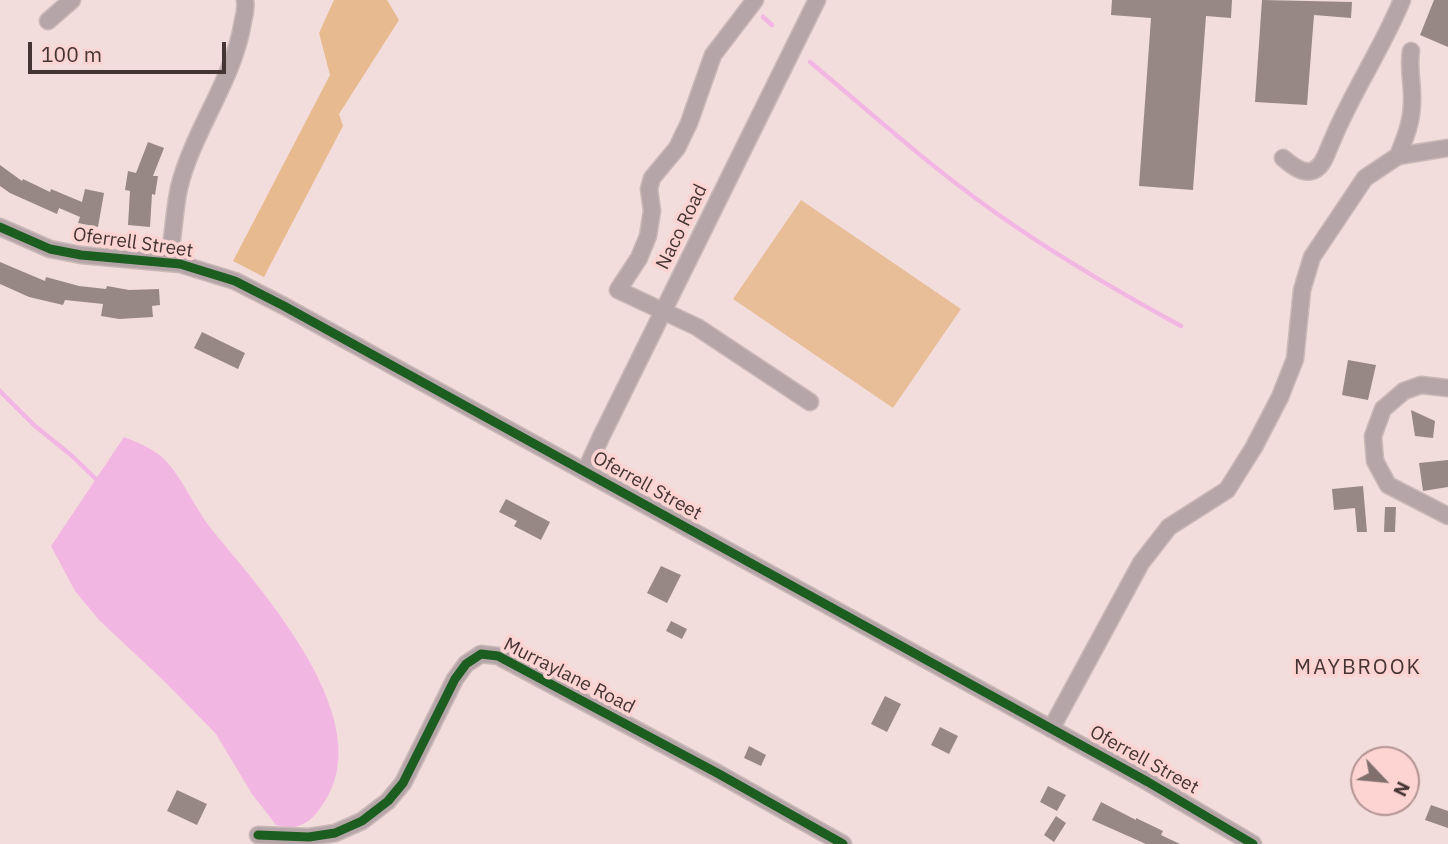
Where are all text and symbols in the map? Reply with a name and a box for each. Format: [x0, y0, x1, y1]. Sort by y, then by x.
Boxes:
scale bar [32, 28, 229, 72]
text: 100 m [41, 40, 102, 68]
street label: Naco Road [652, 181, 712, 273]
street label: Oferrell Street [71, 223, 195, 263]
street label: Oferrell Street [589, 447, 705, 525]
street label: Murraylane Road [500, 633, 638, 719]
district label: MAYBROOK [1295, 655, 1421, 681]
street label: Oferrell Street [1086, 721, 1202, 799]
north arrow [1350, 746, 1420, 816]
text: N [1388, 778, 1416, 801]

